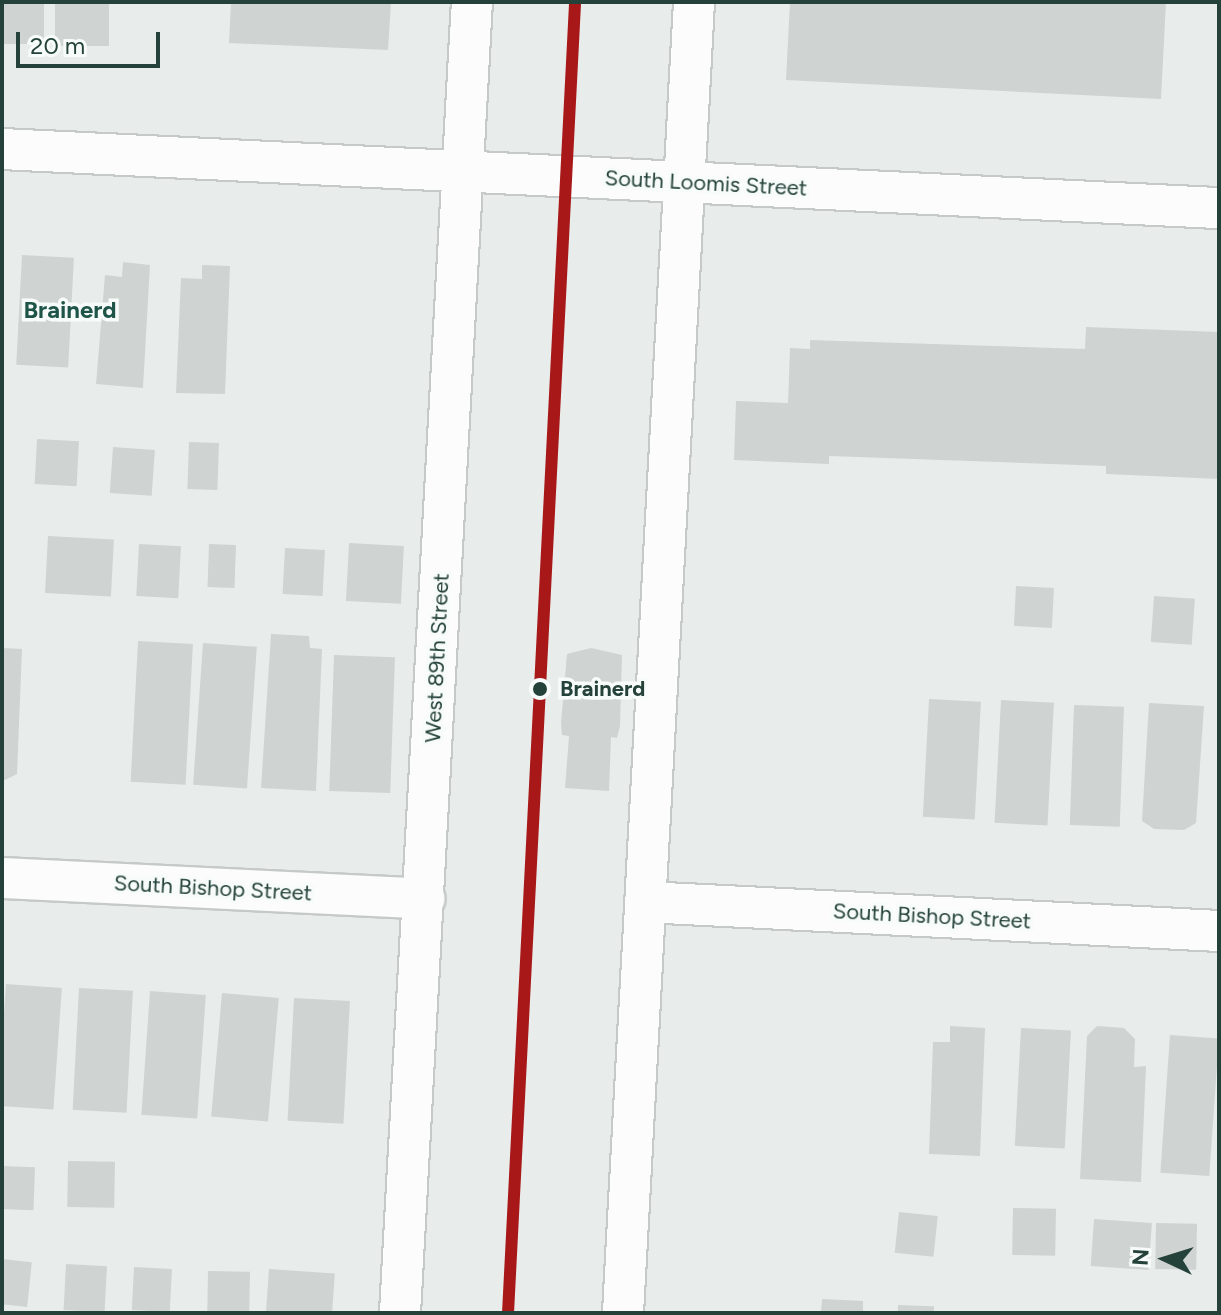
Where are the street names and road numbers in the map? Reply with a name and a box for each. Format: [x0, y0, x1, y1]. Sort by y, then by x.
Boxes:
street label: South Loomis Street [604, 165, 808, 201]
street label: West 89th Street [419, 573, 455, 743]
street label: South Bishop Street [113, 870, 313, 906]
street label: South Bishop Street [832, 898, 1032, 934]

